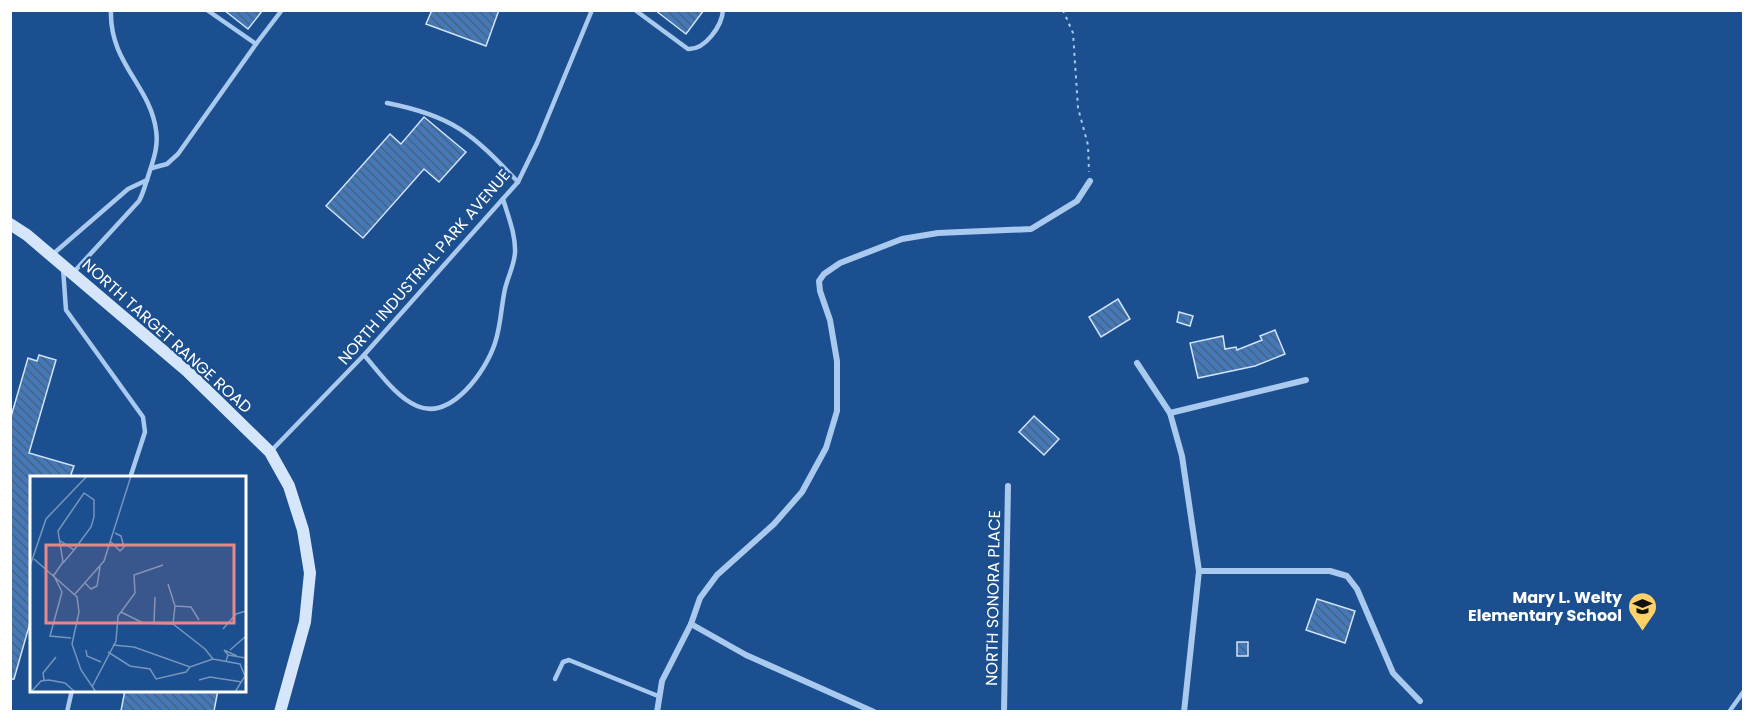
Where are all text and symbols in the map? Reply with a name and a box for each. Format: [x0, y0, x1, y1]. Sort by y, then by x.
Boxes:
street label: NORTH INDUSTRIAL PARK AVENUE [333, 164, 515, 370]
street label: NORTH TARGET RANGE ROAD [77, 253, 257, 419]
inset map [30, 476, 246, 692]
street label: NORTH SONORA PLACE [980, 510, 1006, 686]
place label: Mary L. Welty Elementary School [1468, 586, 1623, 627]
school or university icon: Mary L. Welty Elementary School [1627, 590, 1659, 632]

